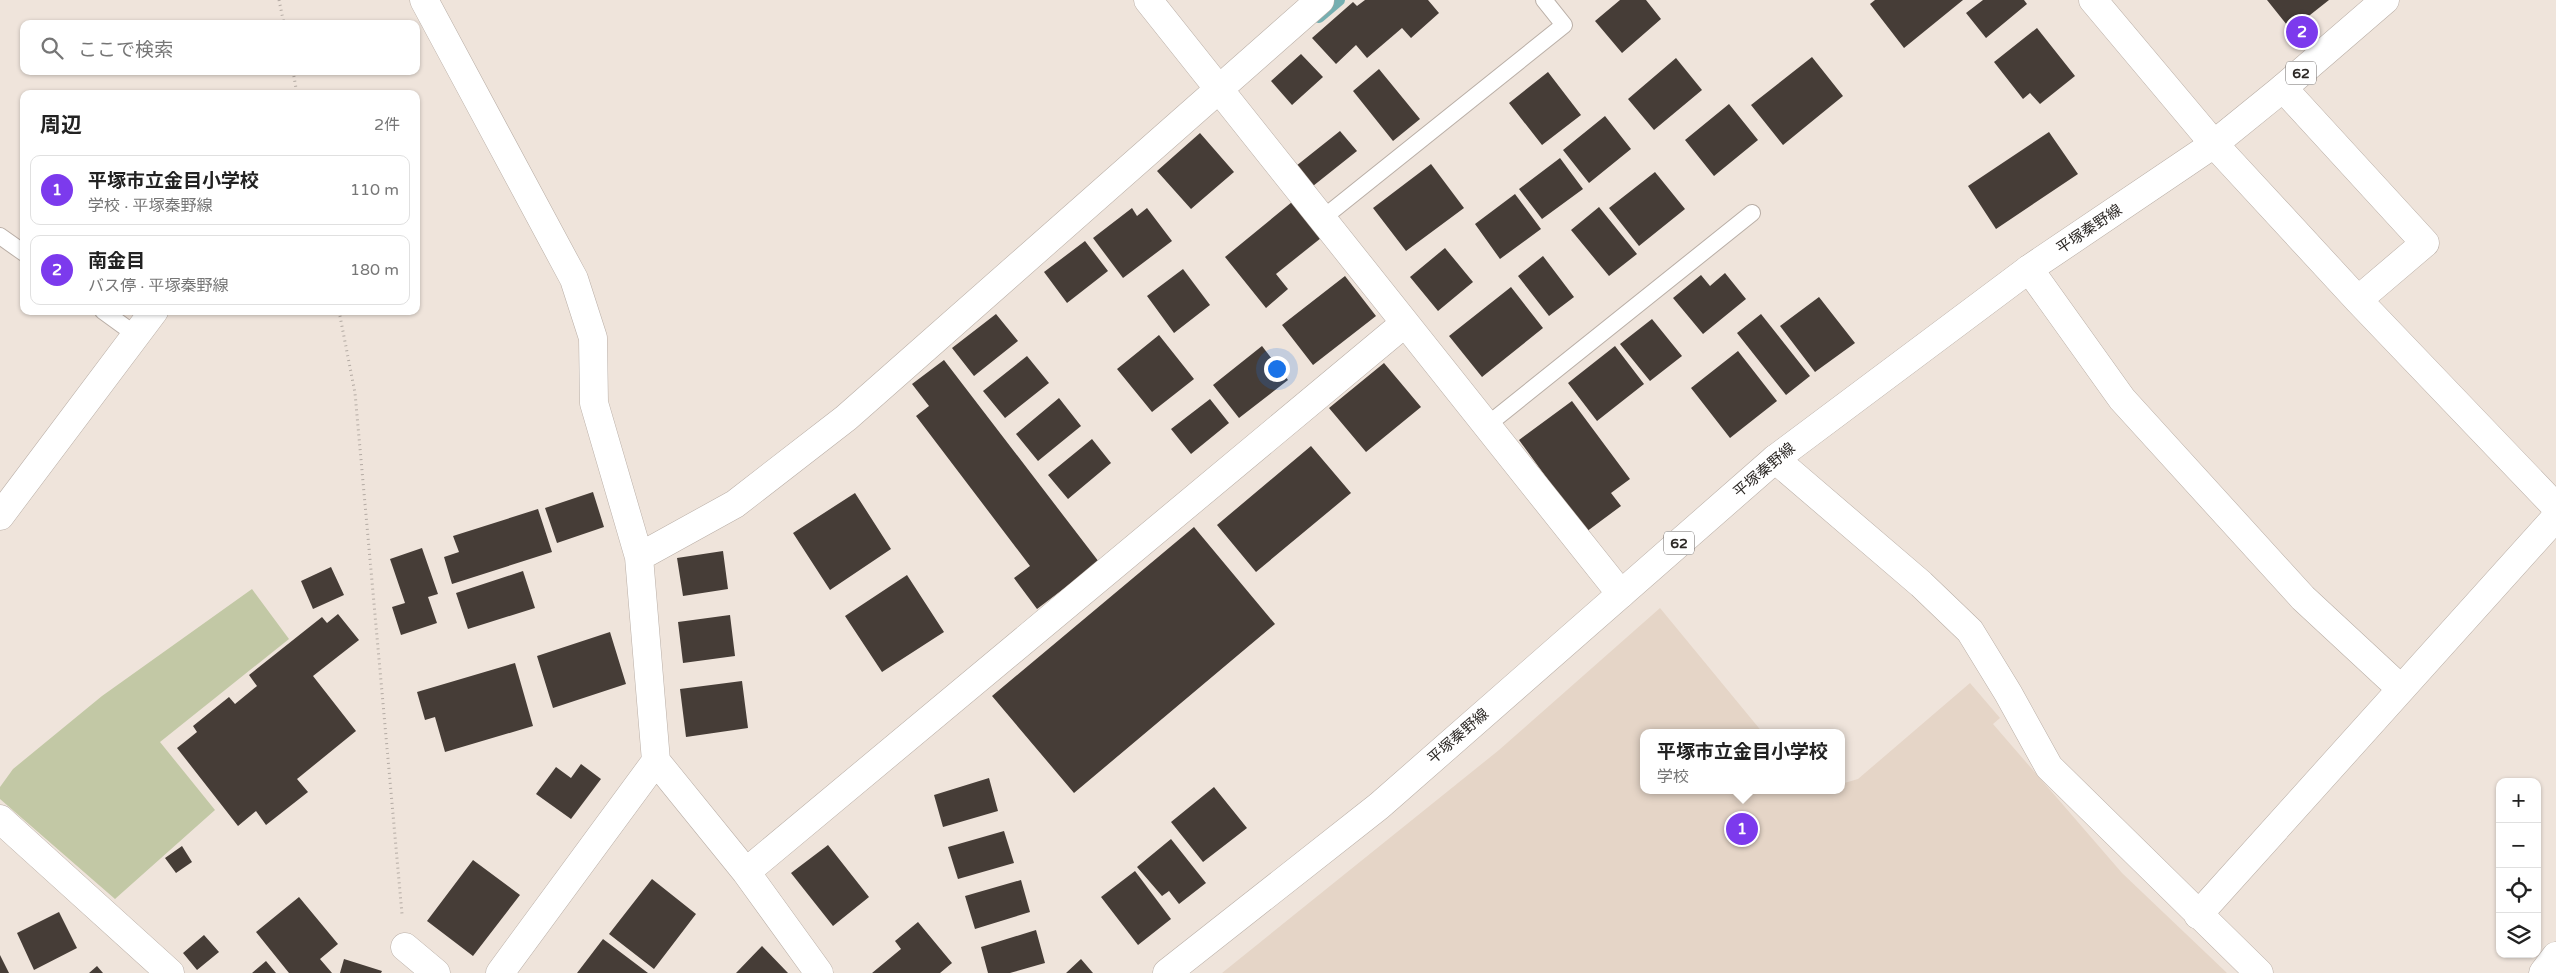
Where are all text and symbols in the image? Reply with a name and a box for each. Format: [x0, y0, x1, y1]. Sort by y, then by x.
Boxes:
pin: 2 [2286, 13, 2318, 51]
search box [20, 20, 420, 75]
icon: search [38, 34, 66, 62]
text: ここで検索 [78, 39, 173, 61]
road number: 62 [2286, 62, 2316, 84]
text: 周辺 [40, 113, 82, 138]
text: 2件 [374, 115, 400, 135]
text: 平塚市立金目小学校 [88, 170, 259, 192]
text: 1 [52, 180, 62, 200]
text: 110 m [350, 180, 399, 200]
text: 学校 · 平塚秦野線 [88, 196, 212, 216]
street label: 平塚秦野線 [2053, 201, 2125, 257]
text: 南金目 [88, 250, 145, 272]
text: 2 [52, 260, 62, 280]
text: 180 m [350, 260, 399, 280]
text: バス停 · 平塚秦野線 [88, 276, 228, 296]
your location [1264, 356, 1290, 382]
street label: 平塚秦野線 [1729, 439, 1799, 501]
road number: 62 [1664, 532, 1694, 554]
street label: 平塚秦野線 [1424, 705, 1492, 767]
popup [1640, 729, 1845, 794]
text: 平塚市立金目小学校 [1657, 741, 1828, 763]
text: 学校 [1657, 767, 1689, 787]
map controls [2496, 778, 2541, 958]
button: + [2496, 778, 2541, 823]
pin: 1 [1726, 810, 1758, 848]
button: − [2496, 823, 2541, 868]
button: locate [2496, 868, 2541, 913]
button: layers [2496, 913, 2541, 958]

